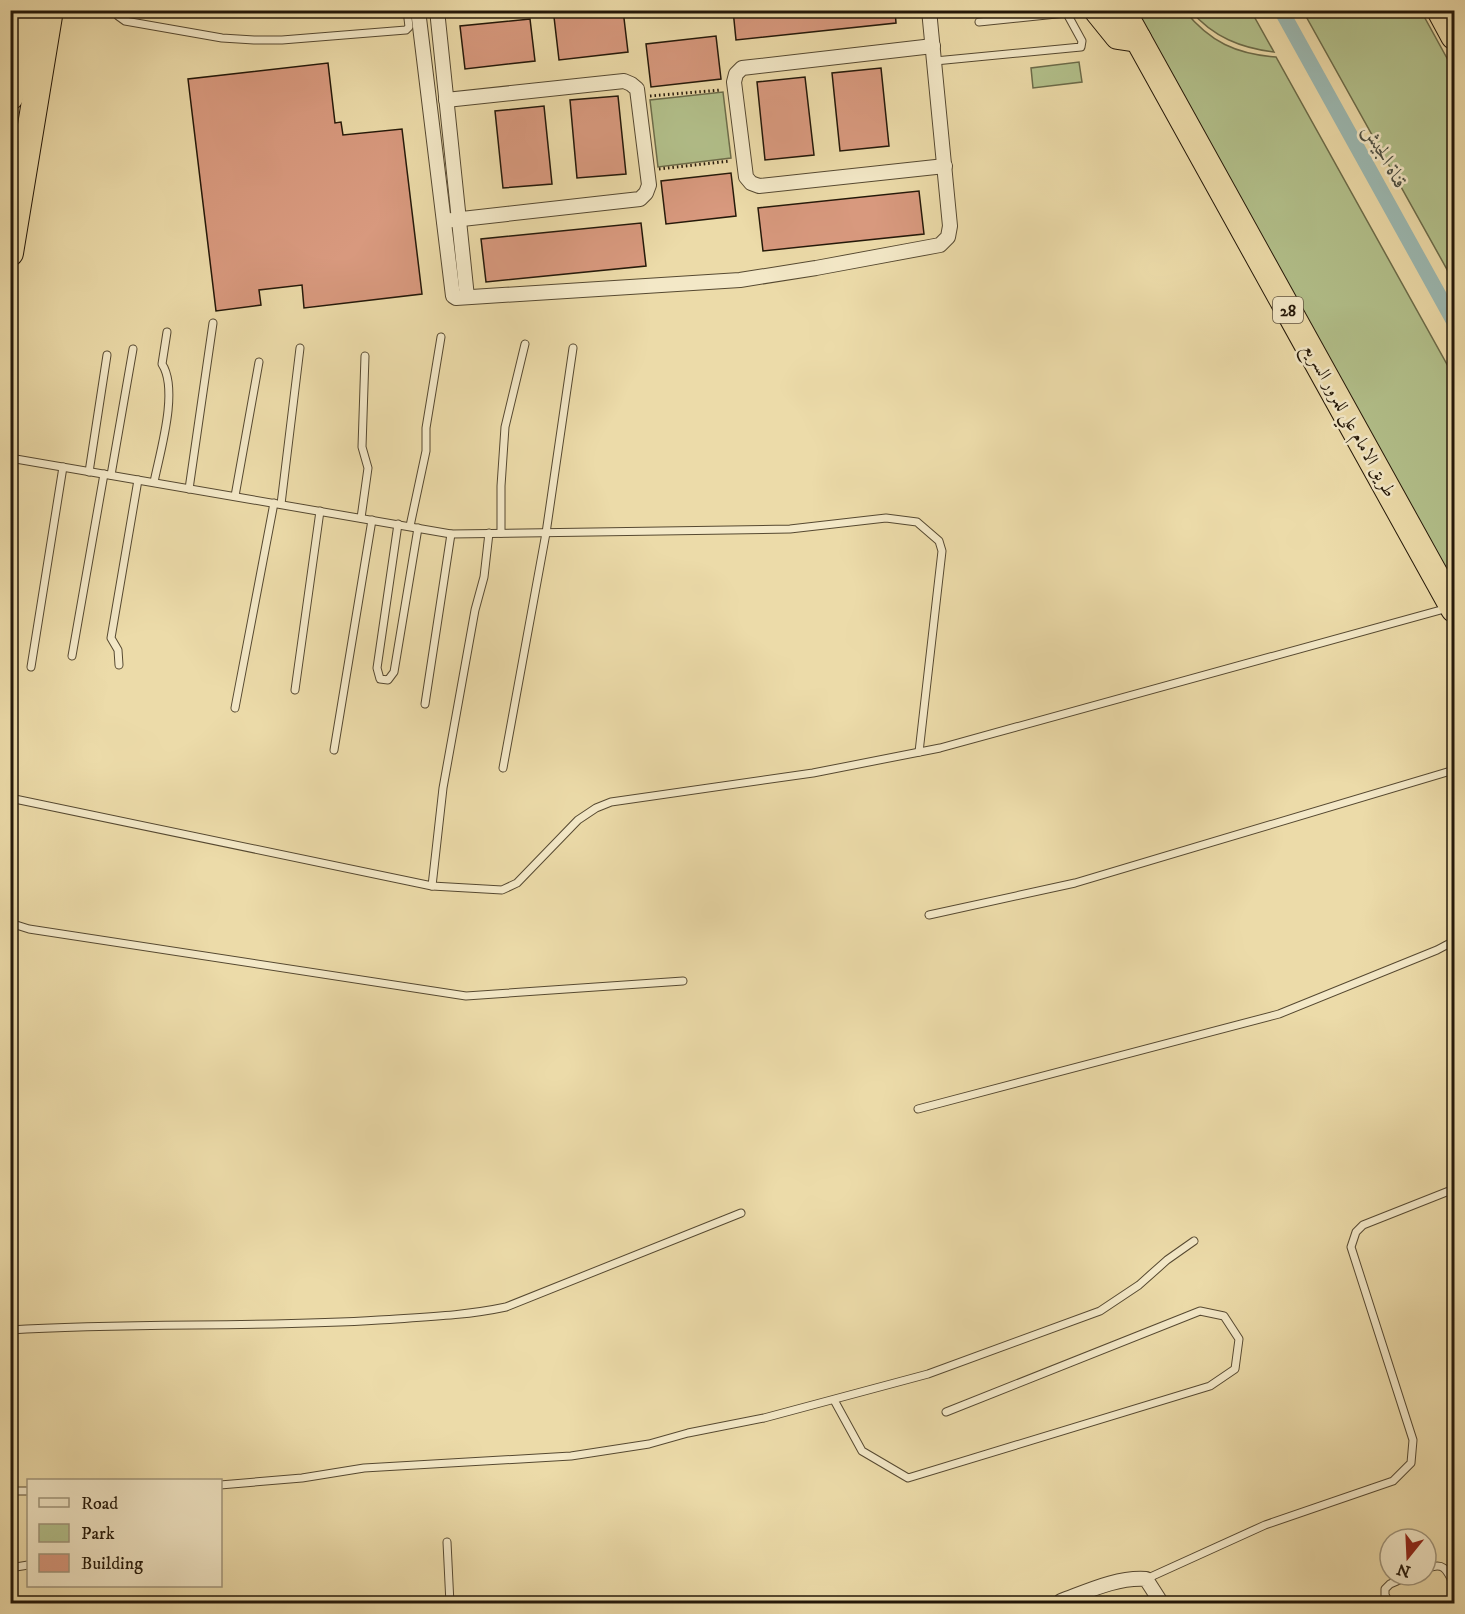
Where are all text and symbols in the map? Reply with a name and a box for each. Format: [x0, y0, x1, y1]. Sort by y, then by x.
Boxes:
water label: قناة الجيش [1357, 120, 1413, 194]
road number: 28 [1273, 297, 1303, 323]
street label: طريق الامام علي للمرور السريع [1293, 340, 1401, 504]
legend [27, 1479, 222, 1587]
text: Road [81, 1493, 118, 1515]
text: Park [81, 1523, 115, 1545]
north arrow [1378, 1527, 1438, 1587]
text: Building [81, 1553, 143, 1575]
text: N [1394, 1559, 1413, 1582]

